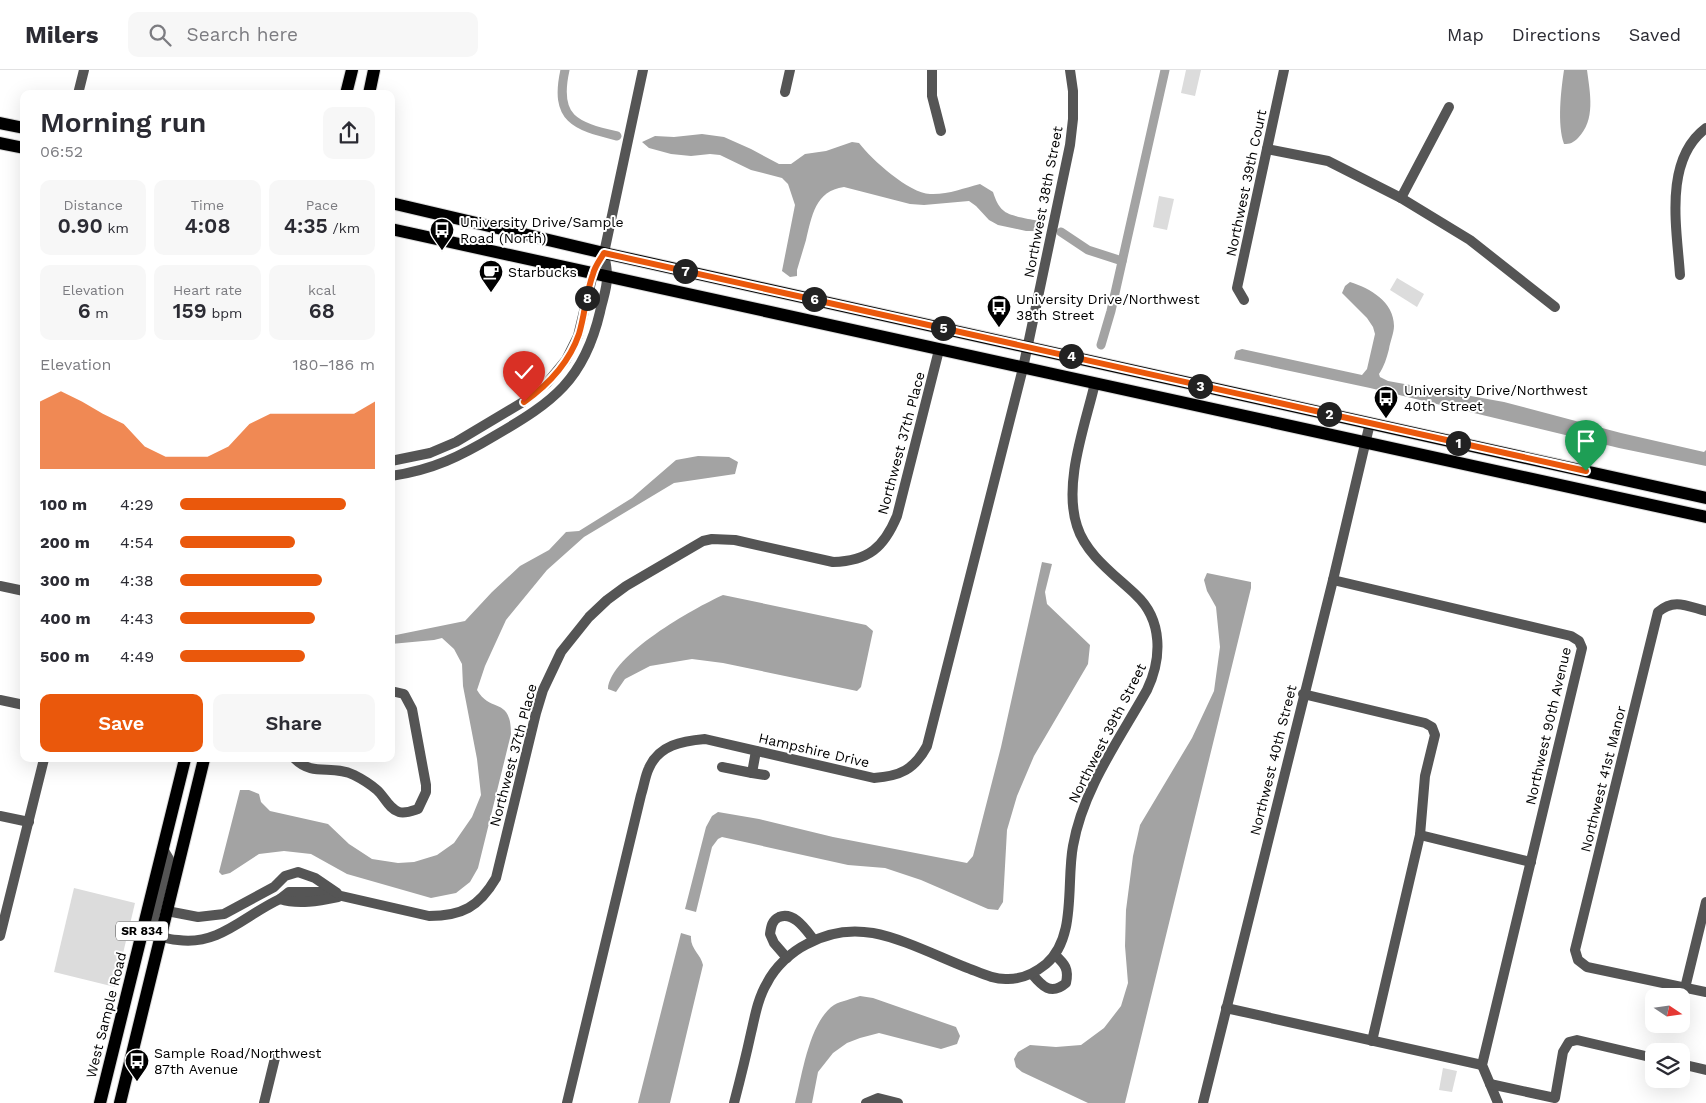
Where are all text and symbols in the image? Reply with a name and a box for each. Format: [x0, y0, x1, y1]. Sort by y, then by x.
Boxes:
search box [128, 12, 478, 57]
text: Milers [25, 21, 98, 49]
icon: search [146, 21, 174, 49]
text: Search here [186, 23, 298, 46]
text: Map [1447, 24, 1484, 45]
text: Directions [1512, 24, 1601, 45]
text: Saved [1629, 24, 1681, 45]
text: Morning run [40, 106, 206, 139]
button: share [323, 107, 375, 159]
street label: Northwest 39th Court [1223, 108, 1269, 258]
street label: Northwest 38th Street [1020, 125, 1066, 279]
text: 06:52 [40, 142, 83, 161]
text: Distance [63, 197, 123, 213]
text: Time [191, 197, 224, 213]
text: Pace [306, 197, 338, 213]
text: 0.90 [58, 213, 103, 238]
text: 4:08 [184, 213, 231, 238]
text: 4:35 [284, 213, 328, 238]
place label: University Drive/Sample Road (North) [460, 214, 624, 246]
bus stop icon: University Drive/Sample Road (North) [429, 217, 455, 251]
text: km [103, 220, 129, 236]
text: /km [328, 220, 360, 236]
pin: 7 [672, 258, 698, 284]
cafe icon: Starbucks [478, 259, 504, 293]
text: 7 [681, 263, 690, 279]
place label: Starbucks [508, 264, 577, 280]
text: Elevation [62, 282, 124, 298]
text: Heart rate [173, 282, 242, 298]
text: kcal [308, 282, 336, 298]
pin: 8 [574, 286, 600, 310]
pin: 6 [802, 286, 826, 312]
text: 8 [583, 290, 592, 306]
text: 6 [810, 291, 819, 307]
place label: University Drive/Northwest 38th Street [1016, 291, 1200, 323]
bus stop icon: University Drive/Northwest 38th Street [986, 294, 1012, 328]
text: 6 [78, 298, 91, 323]
text: 159 [173, 298, 207, 323]
text: 68 [309, 298, 335, 323]
text: m [91, 305, 109, 321]
text: bpm [207, 305, 242, 321]
pin: 5 [930, 316, 956, 340]
text: 5 [939, 320, 948, 336]
pin: 4 [1058, 344, 1084, 368]
text: 4 [1067, 348, 1076, 364]
pin [503, 351, 545, 402]
text: Elevation [40, 355, 111, 374]
text: 180–186 m [292, 355, 375, 374]
icon: check [510, 358, 538, 386]
street label: Northwest 37th Place [874, 370, 928, 516]
pin: 3 [1188, 374, 1212, 398]
text: 3 [1196, 378, 1205, 394]
place label: University Drive/Northwest 40th Street [1404, 382, 1588, 414]
bus stop icon: University Drive/Northwest 40th Street [1373, 385, 1399, 419]
pin: 2 [1316, 402, 1342, 426]
text: 2 [1325, 406, 1334, 422]
pin [1565, 420, 1607, 471]
icon: arrive [1572, 427, 1600, 455]
pin: 1 [1446, 430, 1470, 456]
text: 1 [1455, 435, 1462, 451]
text: 100 m [40, 495, 87, 514]
text: 4:29 [120, 495, 154, 514]
text: 200 m [40, 533, 90, 552]
text: 4:54 [120, 533, 154, 552]
text: 300 m [40, 571, 90, 590]
text: 4:38 [120, 571, 154, 590]
text: 400 m [40, 609, 91, 628]
text: 4:43 [120, 609, 154, 628]
street label: Northwest 90th Avenue [1522, 646, 1574, 806]
text: 500 m [40, 647, 90, 666]
text: 4:49 [120, 647, 154, 666]
street label: Northwest 39th Street [1065, 661, 1149, 805]
street label: Northwest 37th Place [486, 682, 540, 828]
street label: Northwest 40th Street [1247, 683, 1299, 837]
button: Save [40, 694, 203, 752]
button: Share [213, 694, 375, 752]
street label: Northwest 41st Manor [1577, 704, 1629, 854]
street label: Hampshire Drive [757, 729, 871, 771]
road number: SR 834 [116, 921, 168, 940]
street label: West Sample Road [83, 950, 129, 1080]
north arrow [1645, 988, 1690, 1032]
map controls [1645, 988, 1690, 1088]
button: layers [1645, 1043, 1690, 1088]
place label: Sample Road/Northwest 87th Avenue [154, 1045, 322, 1077]
bus stop icon: Sample Road/Northwest 87th Avenue [124, 1048, 150, 1082]

